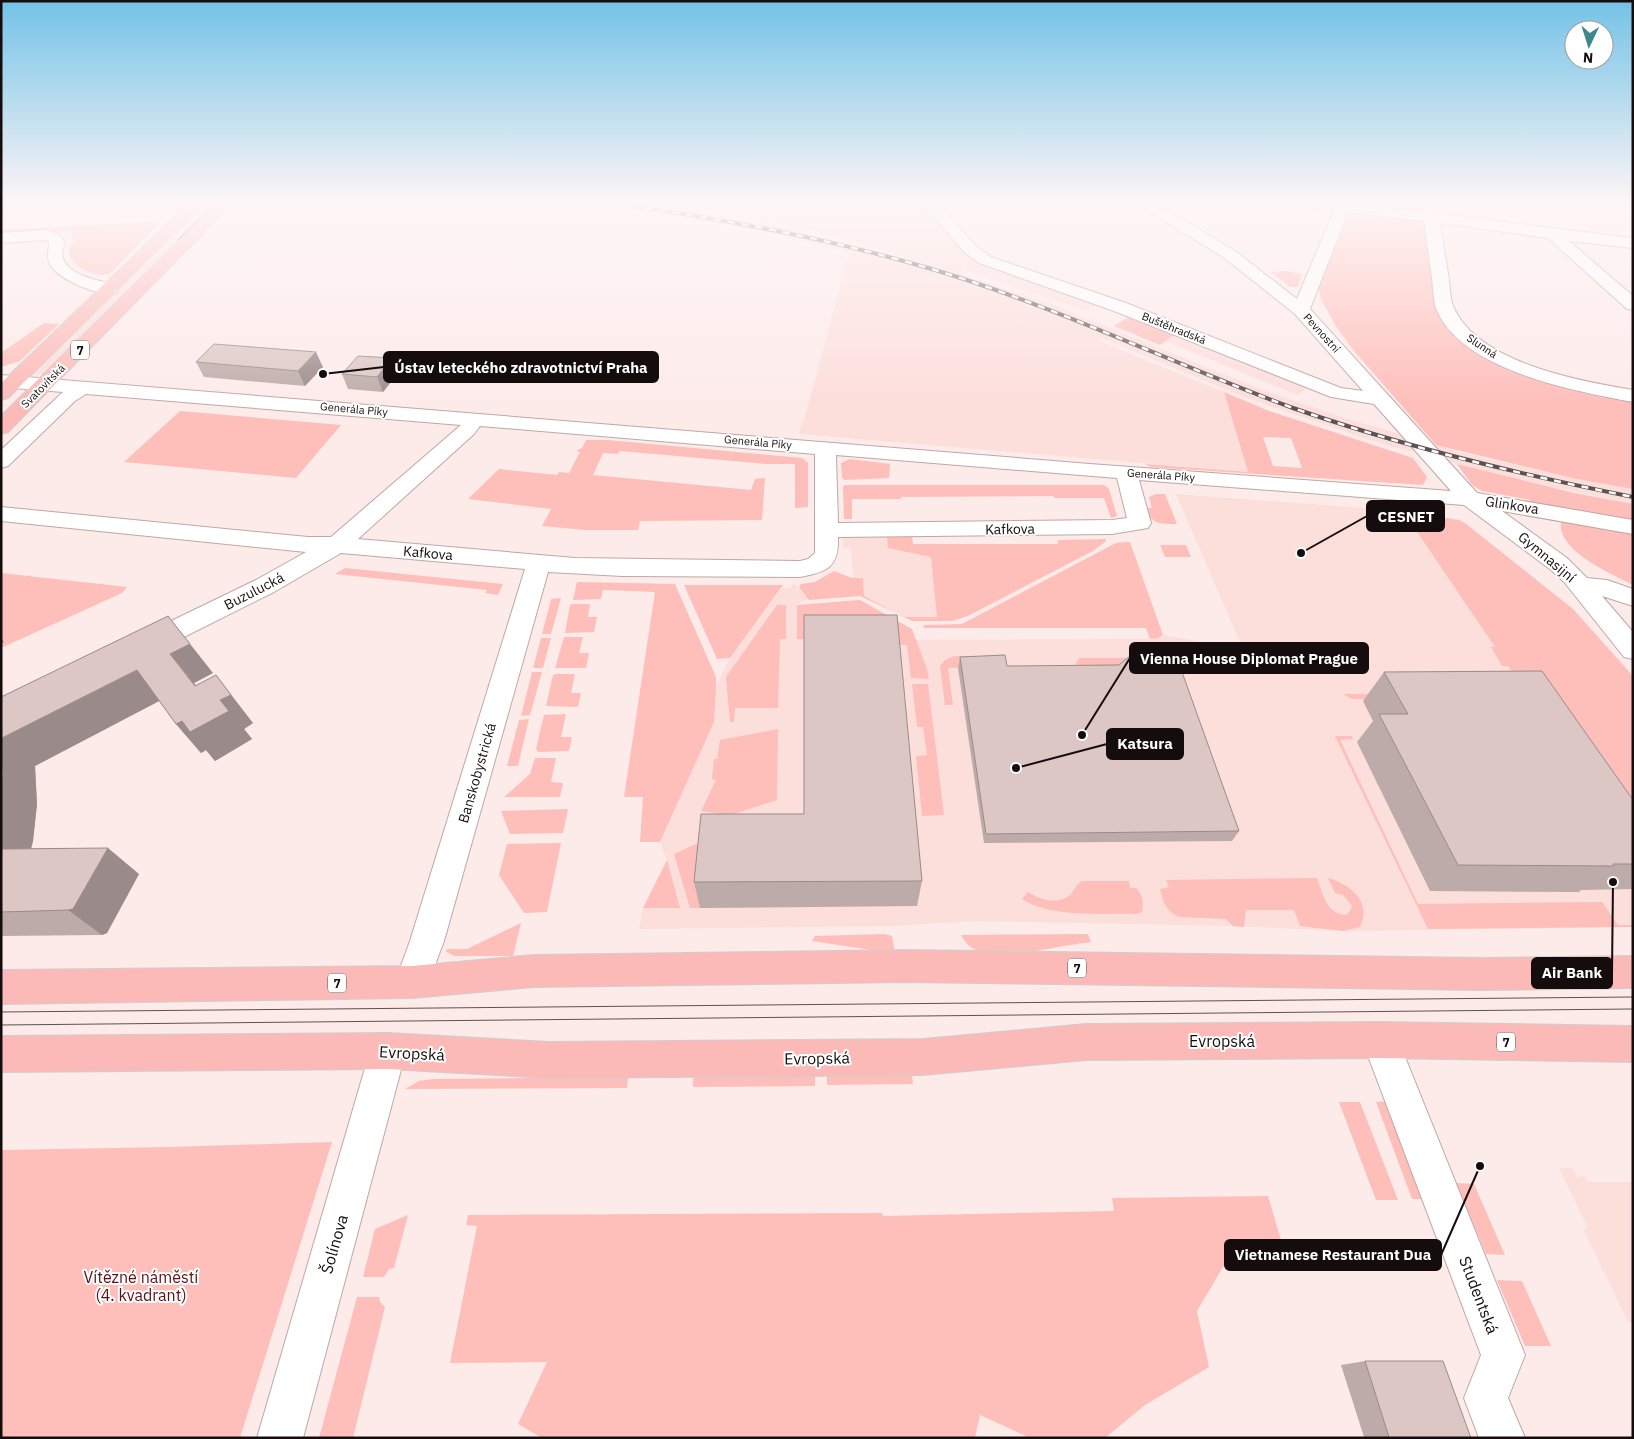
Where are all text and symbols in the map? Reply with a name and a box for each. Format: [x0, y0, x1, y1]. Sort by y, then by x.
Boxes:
north arrow [1564, 20, 1614, 70]
text: N [1582, 49, 1594, 67]
street label: Buštěhradská [1140, 309, 1208, 347]
street label: Pevnostní [1301, 310, 1344, 356]
street label: Slunná [1464, 331, 1500, 361]
road number: 7 [71, 340, 89, 360]
callout: Ústav leteckého zdravotnictví Praha [384, 352, 658, 382]
text: Ústav leteckého zdravotnictví Praha [394, 358, 648, 377]
street label: Svatovítská [18, 361, 68, 411]
street label: Generála Píky [320, 399, 389, 419]
street label: Generála Píky [724, 432, 793, 452]
street label: Generála Píky [1127, 466, 1196, 484]
street label: Glinkova [1484, 492, 1541, 518]
callout: CESNET [1367, 501, 1444, 531]
text: CESNET [1378, 507, 1435, 526]
street label: Kafkova [985, 520, 1036, 538]
street label: Gymnasijní [1515, 528, 1580, 587]
street label: Kafkova [402, 542, 454, 564]
street label: Buzulucká [221, 568, 288, 614]
callout: Vienna House Diplomat Prague [1130, 643, 1368, 673]
text: Vienna House Diplomat Prague [1140, 649, 1358, 668]
street label: Banskobystrická [454, 720, 500, 825]
callout: Katsura [1107, 729, 1183, 759]
text: Katsura [1117, 734, 1173, 753]
road number: 7 [1068, 958, 1086, 978]
callout: Air Bank [1532, 958, 1612, 988]
text: Air Bank [1542, 963, 1602, 982]
road number: 7 [328, 974, 346, 992]
street label: Evropská [1189, 1031, 1255, 1051]
road number: 7 [1497, 1032, 1515, 1052]
street label: Evropská [379, 1041, 446, 1065]
street label: Evropská [784, 1047, 851, 1069]
street label: Šolínova [315, 1211, 352, 1276]
callout: Vietnamese Restaurant Dua [1225, 1240, 1441, 1270]
text: Vietnamese Restaurant Dua [1235, 1245, 1432, 1264]
street label: Studentská [1455, 1253, 1503, 1337]
park label: Vítězné náměstí (4. kvadrant) [84, 1267, 198, 1305]

